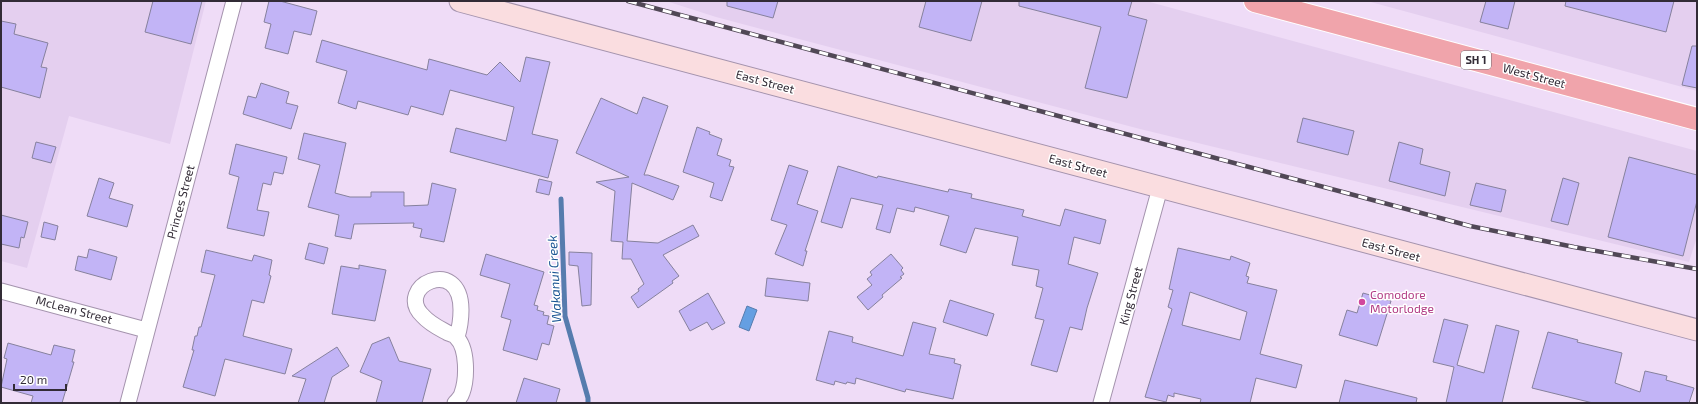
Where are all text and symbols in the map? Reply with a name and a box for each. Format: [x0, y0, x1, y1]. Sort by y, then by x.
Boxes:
road number: SH 1 [1461, 51, 1491, 69]
street label: West Street [1501, 60, 1568, 90]
street label: East Street [734, 67, 796, 96]
street label: East Street [1047, 151, 1109, 180]
street label: Princes Street [163, 163, 197, 240]
water label: Wakanui Creek [544, 235, 564, 323]
street label: East Street [1360, 235, 1422, 264]
street label: King Street [1116, 265, 1145, 326]
place label: Comodore Motorlodge [1370, 287, 1434, 315]
street label: McLean Street [34, 292, 114, 326]
marker: Comodore Motorlodge [1357, 297, 1367, 307]
scale bar [14, 366, 66, 392]
text: 20 m [20, 372, 47, 386]

